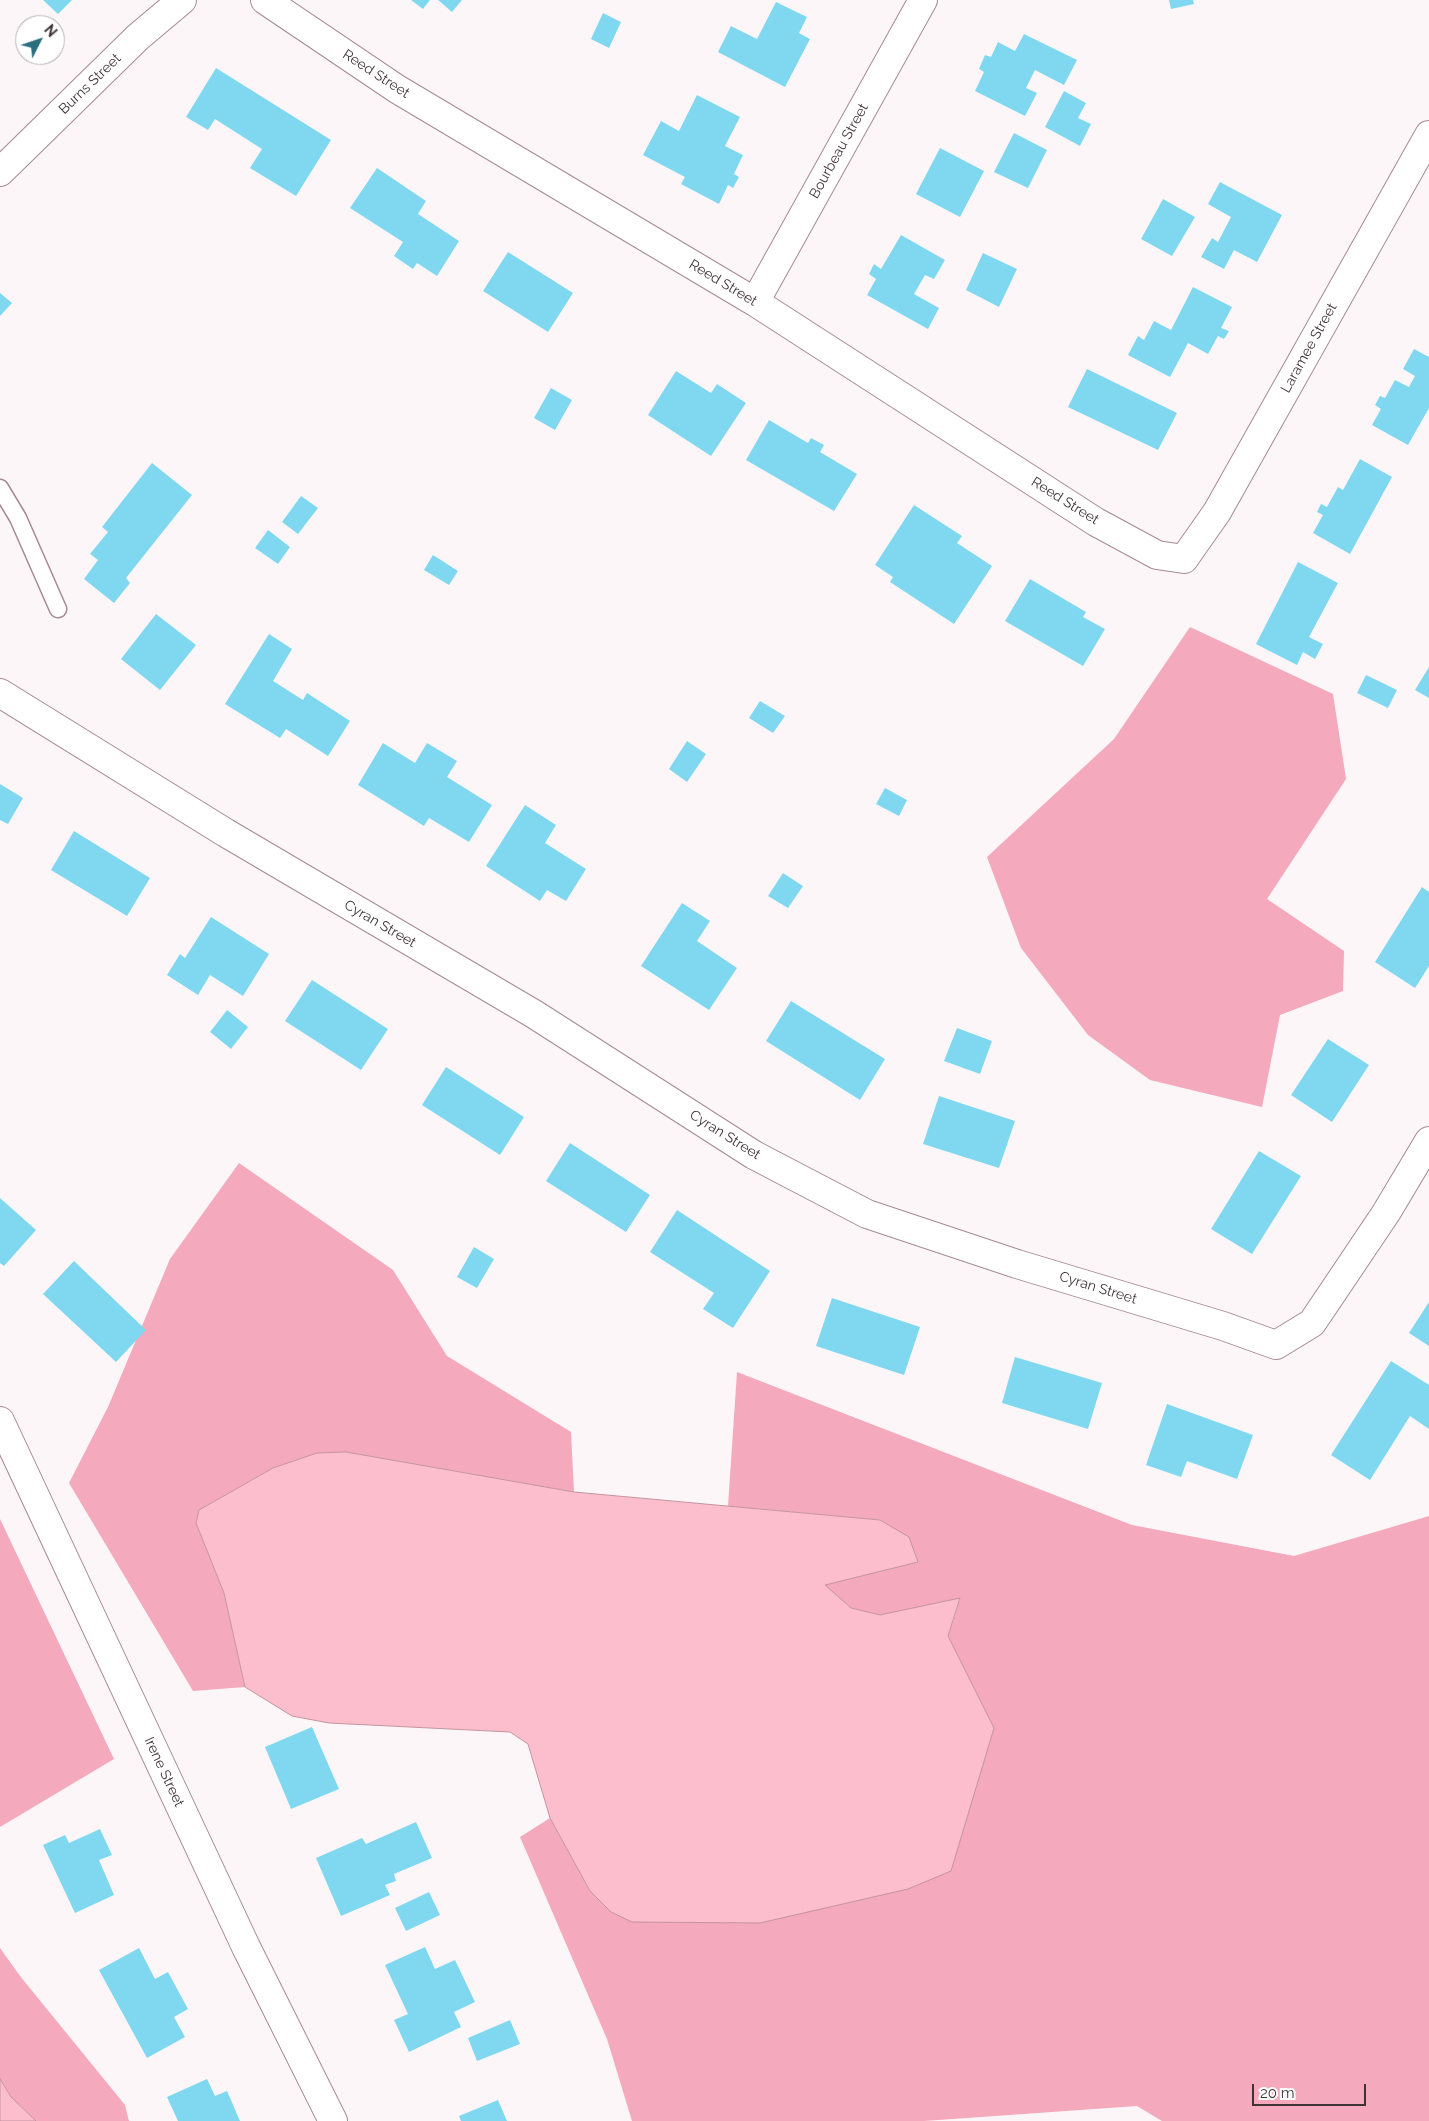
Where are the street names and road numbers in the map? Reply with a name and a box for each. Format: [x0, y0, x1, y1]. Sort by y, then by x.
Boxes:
street label: Reed Street [339, 46, 413, 102]
street label: Burns Street [55, 50, 125, 118]
street label: Bourbeau Street [806, 101, 872, 201]
street label: Reed Street [686, 256, 760, 310]
street label: Laramee Street [1277, 300, 1341, 396]
street label: Reed Street [1028, 474, 1102, 528]
street label: Cyran Street [341, 897, 419, 951]
street label: Cyran Street [687, 1107, 763, 1163]
street label: Cyran Street [1057, 1268, 1139, 1308]
street label: Irene Street [141, 1734, 187, 1810]

